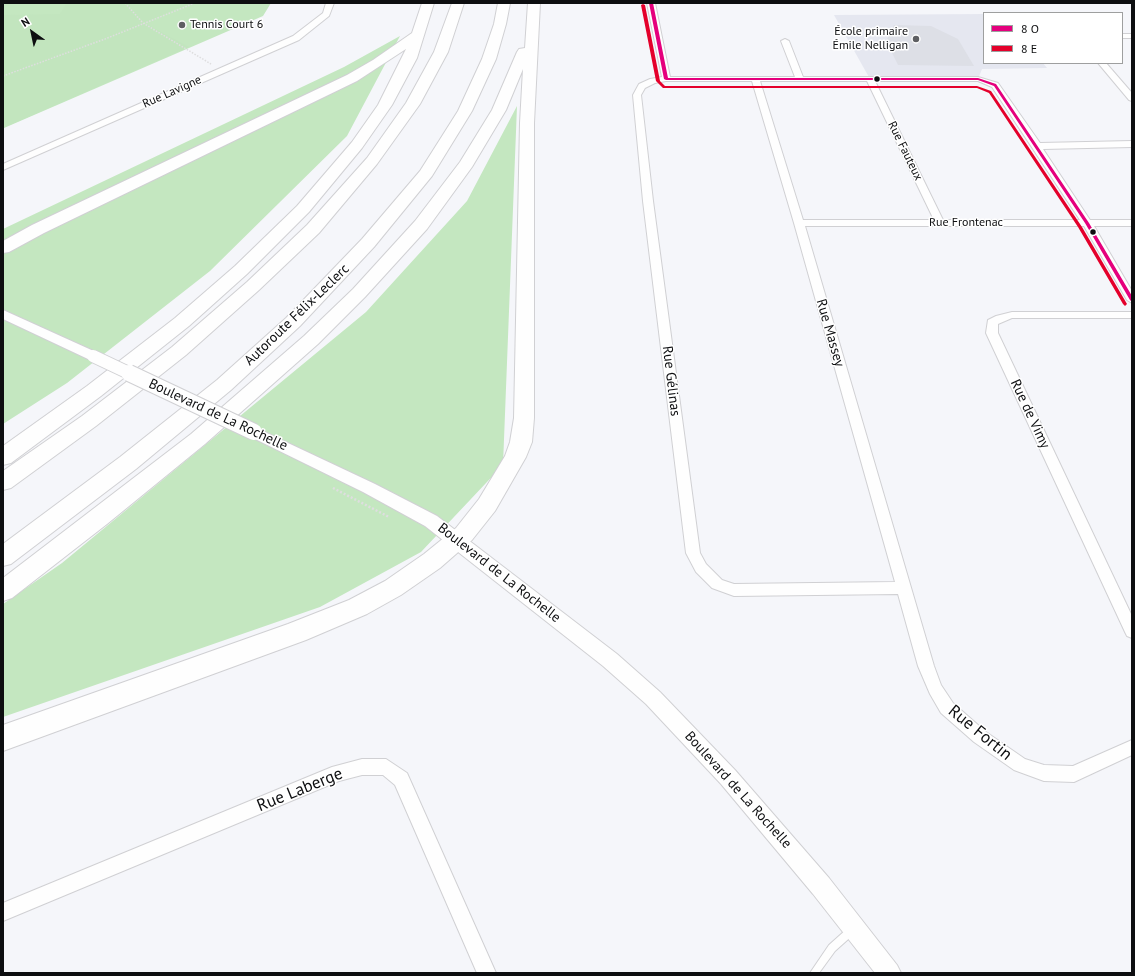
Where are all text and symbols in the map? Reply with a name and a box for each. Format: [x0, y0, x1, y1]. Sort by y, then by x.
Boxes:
north arrow [12, 12, 52, 52]
legend [983, 12, 1123, 64]
text: N [19, 14, 32, 30]
place label: Tennis Court 6 [190, 18, 263, 32]
marker: Tennis Court 6 [177, 20, 187, 30]
text: 8 O [1021, 21, 1039, 36]
place label: École primaire Émile Nelligan [832, 25, 908, 53]
marker: École primaire Émile Nelligan [911, 34, 921, 44]
text: 8 E [1021, 41, 1037, 56]
street label: Rue Lavigne [140, 73, 204, 111]
unlabelled marker [872, 74, 882, 84]
street label: Rue Fauteux [884, 119, 926, 183]
street label: Rue Frontenac [929, 216, 1003, 230]
unlabelled marker [1088, 227, 1098, 237]
street label: Autoroute Félix-Leclerc [241, 261, 353, 369]
street label: Rue Massey [812, 297, 848, 369]
street label: Rue Gélinas [658, 345, 684, 417]
street label: Boulevard de La Rochelle [146, 375, 290, 455]
street label: Rue de Vimy [1007, 377, 1053, 451]
street label: Boulevard de La Rochelle [434, 520, 564, 626]
street label: Rue Fortin [944, 701, 1016, 765]
street label: Boulevard de La Rochelle [681, 728, 795, 852]
street label: Rue Laberge [254, 764, 346, 816]

